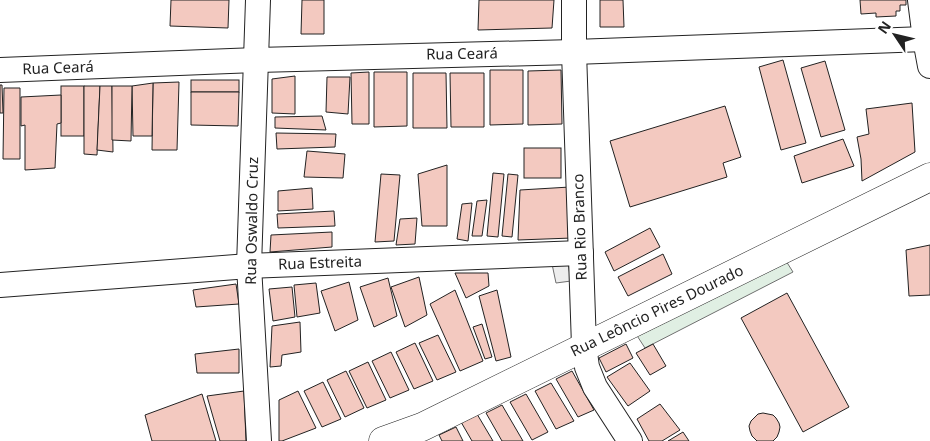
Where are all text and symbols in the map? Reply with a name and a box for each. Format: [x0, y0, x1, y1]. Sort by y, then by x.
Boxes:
north arrow [870, 10, 920, 60]
text: N [873, 17, 895, 37]
street label: Rua Ceará [426, 42, 498, 64]
street label: Rua Ceará [22, 56, 94, 78]
street label: Rua Oswaldo Cruz [240, 157, 262, 285]
street label: Rua Rio Branco [567, 173, 591, 281]
street label: Rua Estreita [278, 251, 362, 273]
street label: Rua Leôncio Pires Dourado [567, 259, 746, 361]

